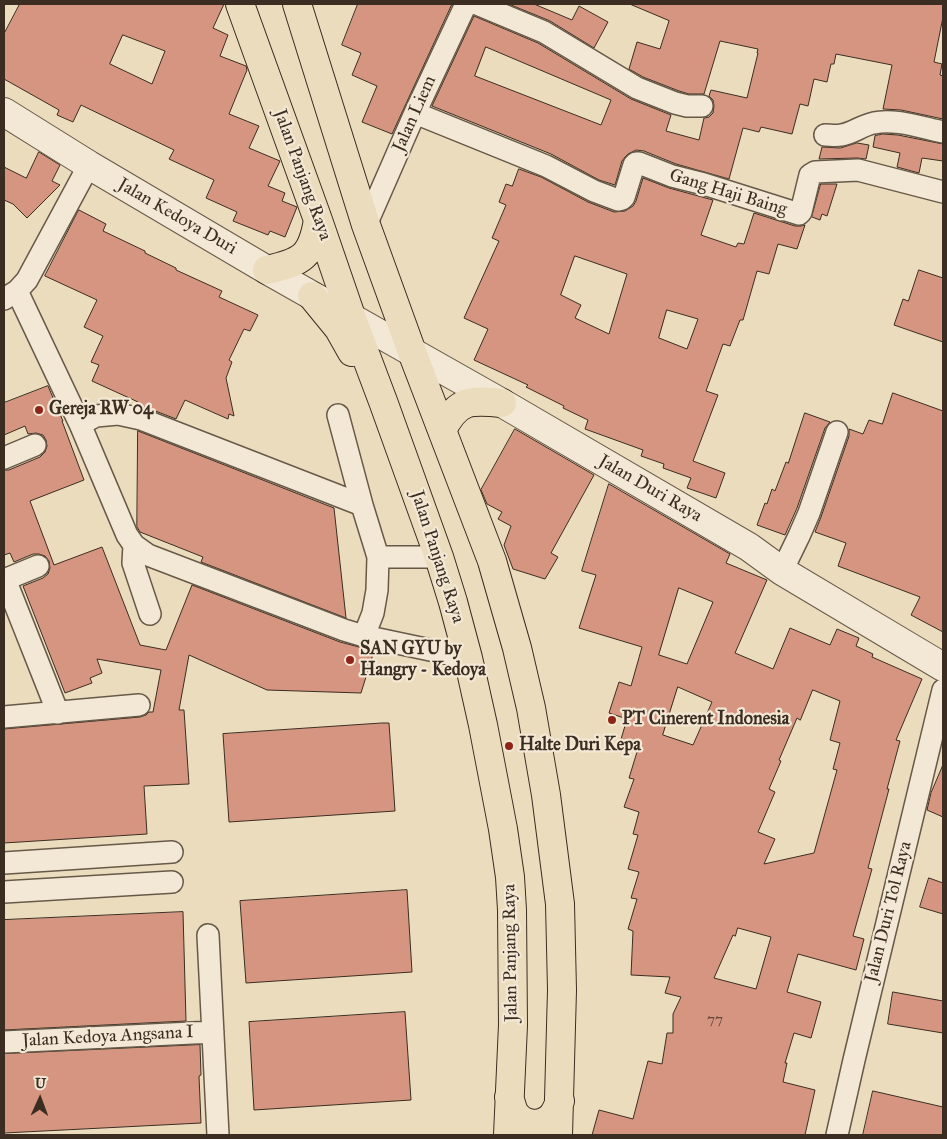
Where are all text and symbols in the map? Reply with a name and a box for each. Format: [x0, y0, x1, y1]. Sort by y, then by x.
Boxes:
street label: Jalan Liem [389, 72, 441, 156]
street label: Jalan Panjang Raya [268, 107, 336, 243]
street label: Gang Haji Baing [667, 165, 789, 221]
street label: Jalan Kedoya Duri [114, 174, 240, 260]
place label: Gereja RW 04 [49, 399, 153, 421]
marker: Gereja RW 04 [33, 404, 45, 416]
street label: Jalan Duri Raya [594, 451, 706, 527]
street label: Jalan Panjang Raya [405, 488, 469, 626]
place label: SAN GYU by Hangry - Kedoya [360, 639, 486, 682]
marker: SAN GYU by Hangry - Kedoya [344, 654, 356, 666]
place label: PT Cinerent Indonesia [622, 709, 789, 731]
marker: PT Cinerent Indonesia [606, 714, 618, 726]
place label: Halte Duri Kepa [519, 735, 641, 757]
marker: Halte Duri Kepa [503, 740, 515, 752]
street label: Jalan Duri Tol Raya [861, 839, 917, 985]
street label: Jalan Panjang Raya [499, 884, 523, 1022]
house number: 77 [707, 1011, 723, 1029]
street label: Jalan Kedoya Angsana I [22, 1022, 194, 1052]
north arrow [15, 1074, 65, 1124]
text: U [35, 1075, 46, 1092]

